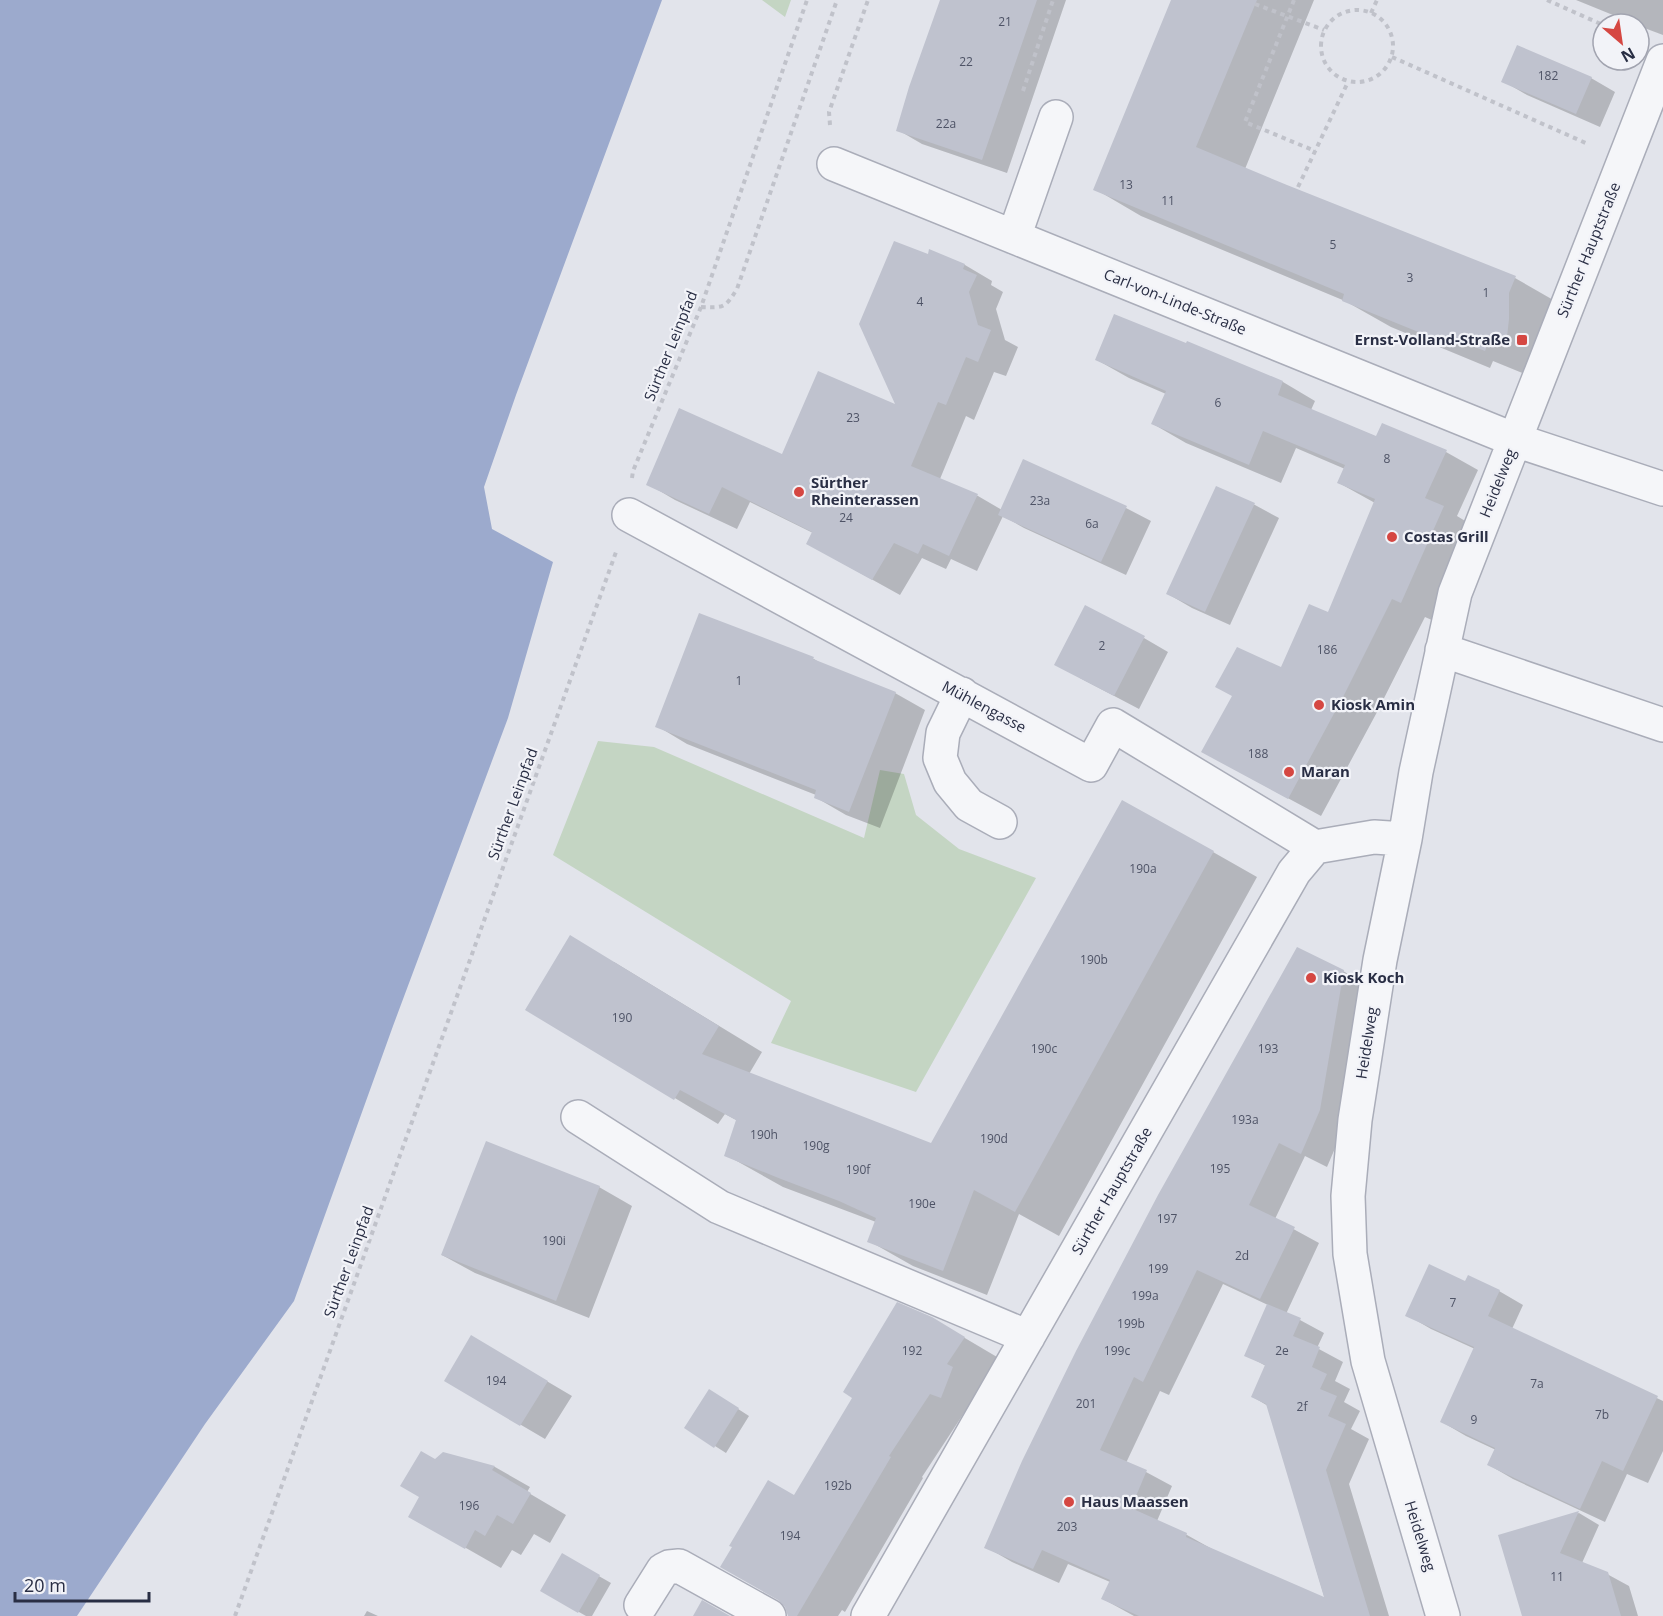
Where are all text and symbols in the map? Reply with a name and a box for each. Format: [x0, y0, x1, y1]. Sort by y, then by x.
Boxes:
north arrow [1591, 12, 1651, 72]
house number: 21 [998, 13, 1012, 30]
text: N [1617, 42, 1639, 68]
house number: 22 [959, 53, 973, 70]
house number: 182 [1538, 67, 1558, 84]
house number: 22a [936, 115, 956, 132]
house number: 13 [1119, 176, 1133, 193]
street label: Sürther Hauptstraße [1552, 179, 1624, 320]
house number: 11 [1161, 192, 1175, 209]
house number: 5 [1330, 236, 1337, 253]
street label: Carl-von-Linde-Straße [1101, 263, 1250, 339]
house number: 3 [1407, 269, 1414, 286]
house number: 1 [1483, 284, 1489, 301]
street label: Sürther Leinpfad [639, 287, 701, 404]
house number: 4 [917, 293, 924, 310]
place label: Ernst-Volland-Straße [1355, 329, 1510, 349]
marker: Ernst-Volland-Straße [1515, 333, 1529, 347]
house number: 6 [1215, 394, 1222, 411]
house number: 23 [846, 409, 860, 426]
street label: Heidelweg [1474, 445, 1520, 520]
house number: 8 [1384, 450, 1391, 467]
place label: Sürther Rheinterassen [811, 472, 919, 509]
marker: Sürther Rheinterassen [792, 485, 806, 499]
house number: 23a [1030, 492, 1050, 509]
house number: 24 [839, 509, 853, 526]
house number: 6a [1085, 515, 1099, 532]
place label: Costas Grill [1404, 526, 1489, 546]
marker: Costas Grill [1385, 530, 1399, 544]
house number: 2 [1099, 637, 1106, 654]
house number: 186 [1317, 641, 1337, 658]
house number: 1 [736, 672, 742, 689]
street label: Mühlengasse [939, 676, 1030, 737]
place label: Kiosk Amin [1331, 694, 1415, 714]
marker: Kiosk Amin [1312, 698, 1326, 712]
street label: Sürther Leinpfad [483, 745, 542, 862]
house number: 188 [1248, 745, 1268, 762]
place label: Maran [1301, 761, 1350, 781]
marker: Maran [1282, 765, 1296, 779]
house number: 190a [1129, 860, 1157, 877]
house number: 190b [1080, 951, 1108, 968]
place label: Kiosk Koch [1323, 967, 1404, 987]
marker: Kiosk Koch [1304, 971, 1318, 985]
street label: Heidelweg [1350, 1005, 1382, 1080]
house number: 190 [612, 1009, 632, 1026]
house number: 190c [1031, 1040, 1057, 1057]
house number: 193 [1258, 1040, 1278, 1057]
house number: 193a [1231, 1111, 1259, 1128]
street label: Sürther Hauptstraße [1066, 1123, 1156, 1258]
house number: 190h [750, 1126, 778, 1143]
house number: 190d [980, 1130, 1008, 1147]
house number: 190g [802, 1137, 830, 1154]
house number: 195 [1210, 1160, 1230, 1177]
house number: 190f [846, 1161, 871, 1178]
house number: 190e [908, 1195, 936, 1212]
street label: Sürther Leinpfad [319, 1203, 378, 1320]
house number: 197 [1157, 1210, 1177, 1227]
house number: 190i [542, 1232, 566, 1249]
house number: 2d [1235, 1247, 1249, 1264]
house number: 199 [1148, 1260, 1168, 1277]
house number: 199a [1131, 1287, 1159, 1304]
house number: 7 [1450, 1294, 1457, 1311]
house number: 199b [1117, 1315, 1145, 1332]
house number: 192 [902, 1342, 922, 1359]
house number: 199c [1104, 1342, 1130, 1359]
house number: 2e [1275, 1342, 1289, 1359]
house number: 194 [486, 1372, 506, 1389]
house number: 7a [1530, 1375, 1544, 1392]
house number: 201 [1076, 1395, 1096, 1412]
house number: 2f [1297, 1398, 1308, 1415]
house number: 7b [1595, 1406, 1609, 1423]
house number: 9 [1471, 1411, 1478, 1428]
house number: 192b [824, 1477, 852, 1494]
place label: Haus Maassen [1081, 1491, 1189, 1511]
marker: Haus Maassen [1062, 1495, 1076, 1509]
house number: 196 [459, 1497, 479, 1514]
street label: Heidelweg [1401, 1498, 1441, 1573]
house number: 203 [1057, 1518, 1077, 1535]
house number: 194 [780, 1527, 800, 1544]
scale bar [15, 1565, 148, 1603]
house number: 11 [1550, 1568, 1564, 1585]
text: 20 m [24, 1573, 66, 1597]

